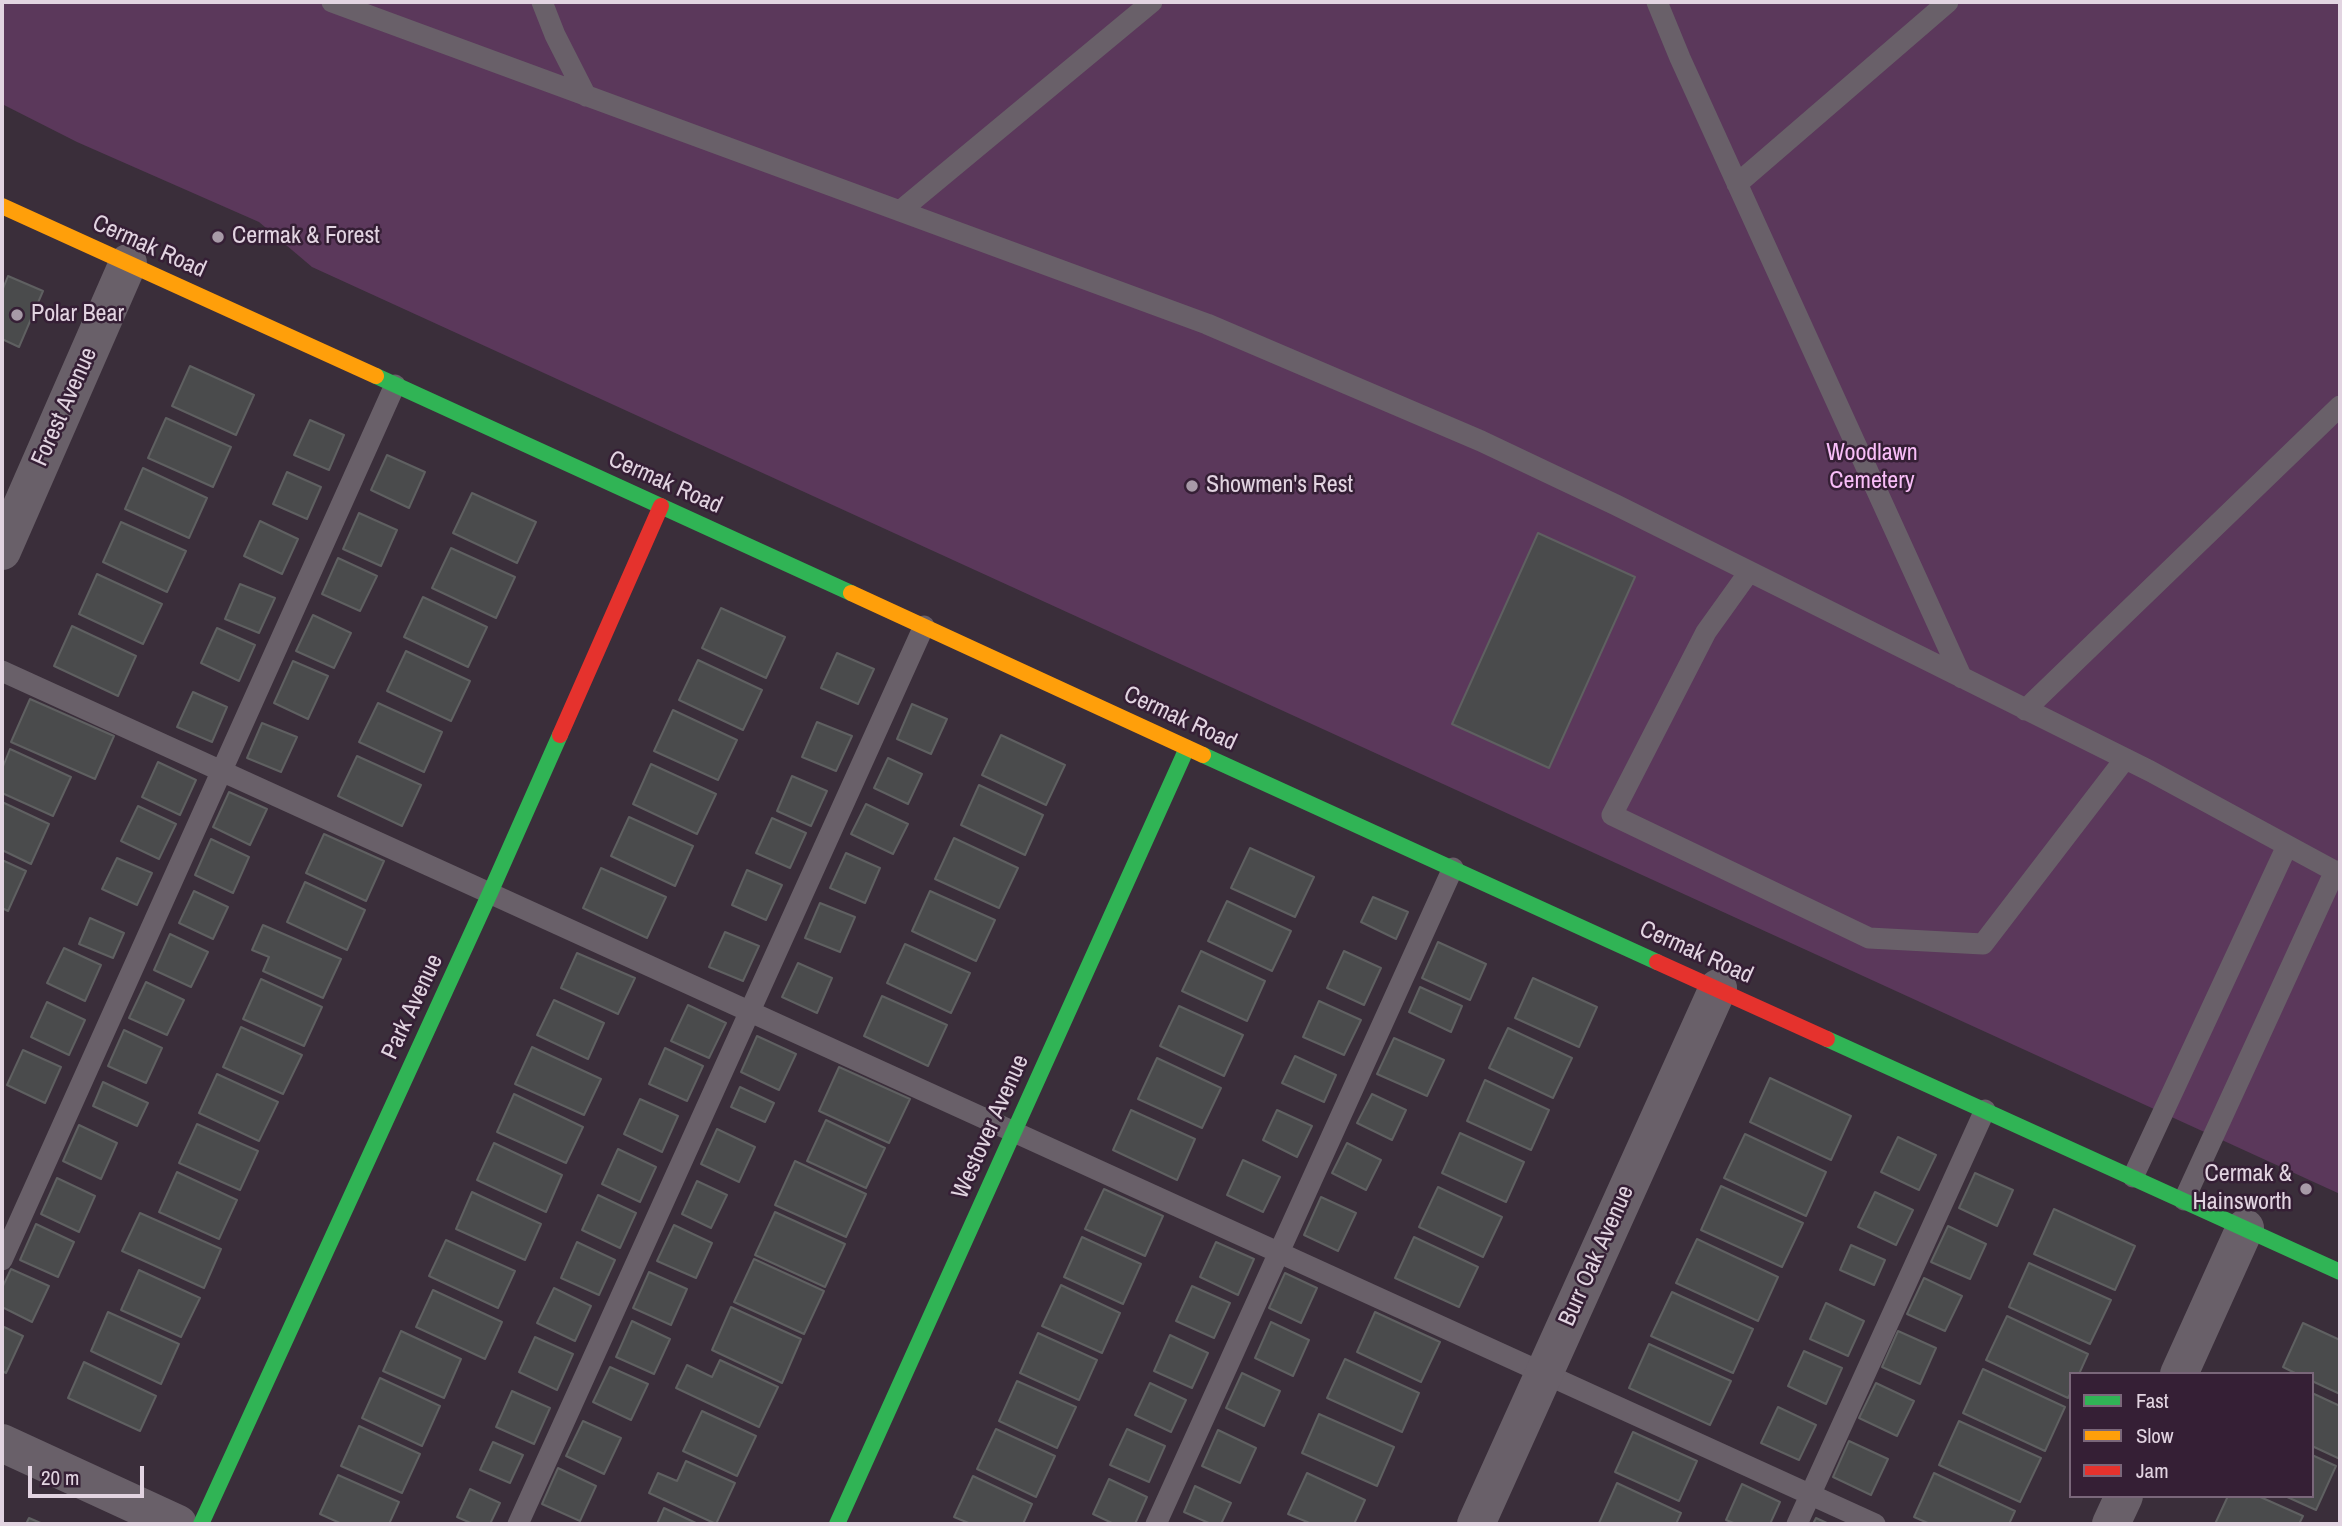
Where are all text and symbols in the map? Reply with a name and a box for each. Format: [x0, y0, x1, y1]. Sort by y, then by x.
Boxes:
street label: Cermak Road [88, 209, 210, 285]
place label: Cermak & Forest [232, 223, 380, 251]
marker: Cermak & Forest [210, 229, 226, 245]
place label: Polar Bear [31, 301, 124, 329]
marker: Polar Bear [9, 307, 25, 323]
street label: Forest Avenue [26, 343, 104, 471]
park label: Woodlawn Cemetery [1826, 440, 1918, 496]
street label: Cermak Road [604, 445, 726, 521]
place label: Showmen's Rest [1206, 472, 1353, 500]
marker: Showmen's Rest [1184, 478, 1200, 494]
street label: Cermak Road [1119, 680, 1241, 758]
street label: Cermak Road [1635, 915, 1757, 991]
street label: Park Avenue [376, 950, 450, 1064]
street label: Westover Avenue [946, 1051, 1036, 1203]
place label: Cermak & Hainsworth [2192, 1161, 2292, 1217]
street label: Burr Oak Avenue [1553, 1181, 1641, 1331]
marker: Cermak & Hainsworth [2298, 1181, 2314, 1197]
legend [2069, 1372, 2314, 1498]
text: Fast [2136, 1386, 2169, 1415]
text: Slow [2136, 1421, 2173, 1450]
scale bar [32, 1452, 147, 1496]
text: Jam [2136, 1456, 2169, 1485]
text: 20 m [41, 1463, 79, 1492]

